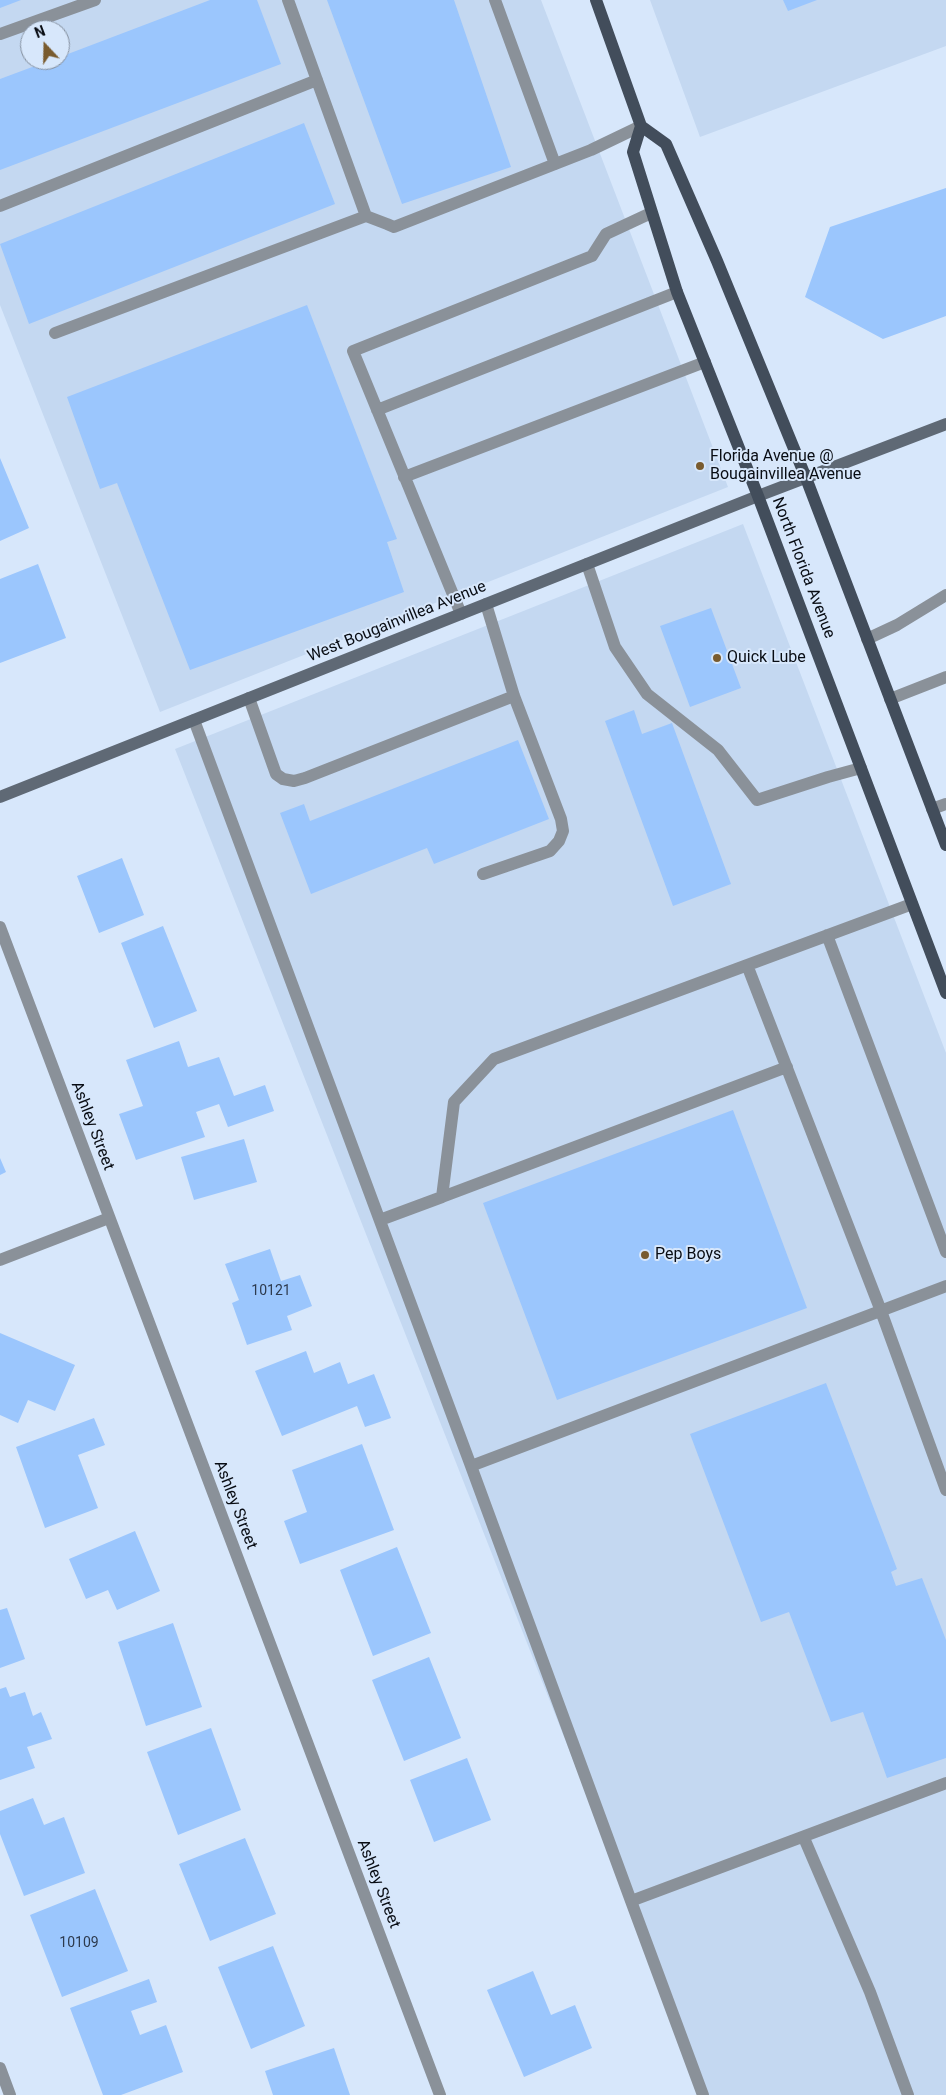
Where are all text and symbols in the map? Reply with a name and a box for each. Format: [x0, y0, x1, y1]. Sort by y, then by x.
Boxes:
north arrow [20, 20, 70, 70]
text: N [32, 23, 47, 41]
place label: Florida Avenue @ Bougainvillea Avenue [710, 447, 861, 485]
marker: Florida Avenue @ Bougainvillea Avenue [694, 460, 706, 472]
street label: North Florida Avenue [767, 495, 839, 641]
street label: West Bougainvillea Avenue [305, 577, 489, 667]
place label: Quick Lube [727, 648, 806, 668]
marker: Quick Lube [711, 652, 723, 664]
street label: Ashley Street [66, 1079, 118, 1173]
place label: Pep Boys [655, 1245, 721, 1265]
marker: Pep Boys [639, 1249, 651, 1261]
house number: 10121 [251, 1283, 291, 1299]
street label: Ashley Street [209, 1458, 261, 1552]
street label: Ashley Street [352, 1837, 404, 1931]
house number: 10109 [59, 1935, 99, 1951]

